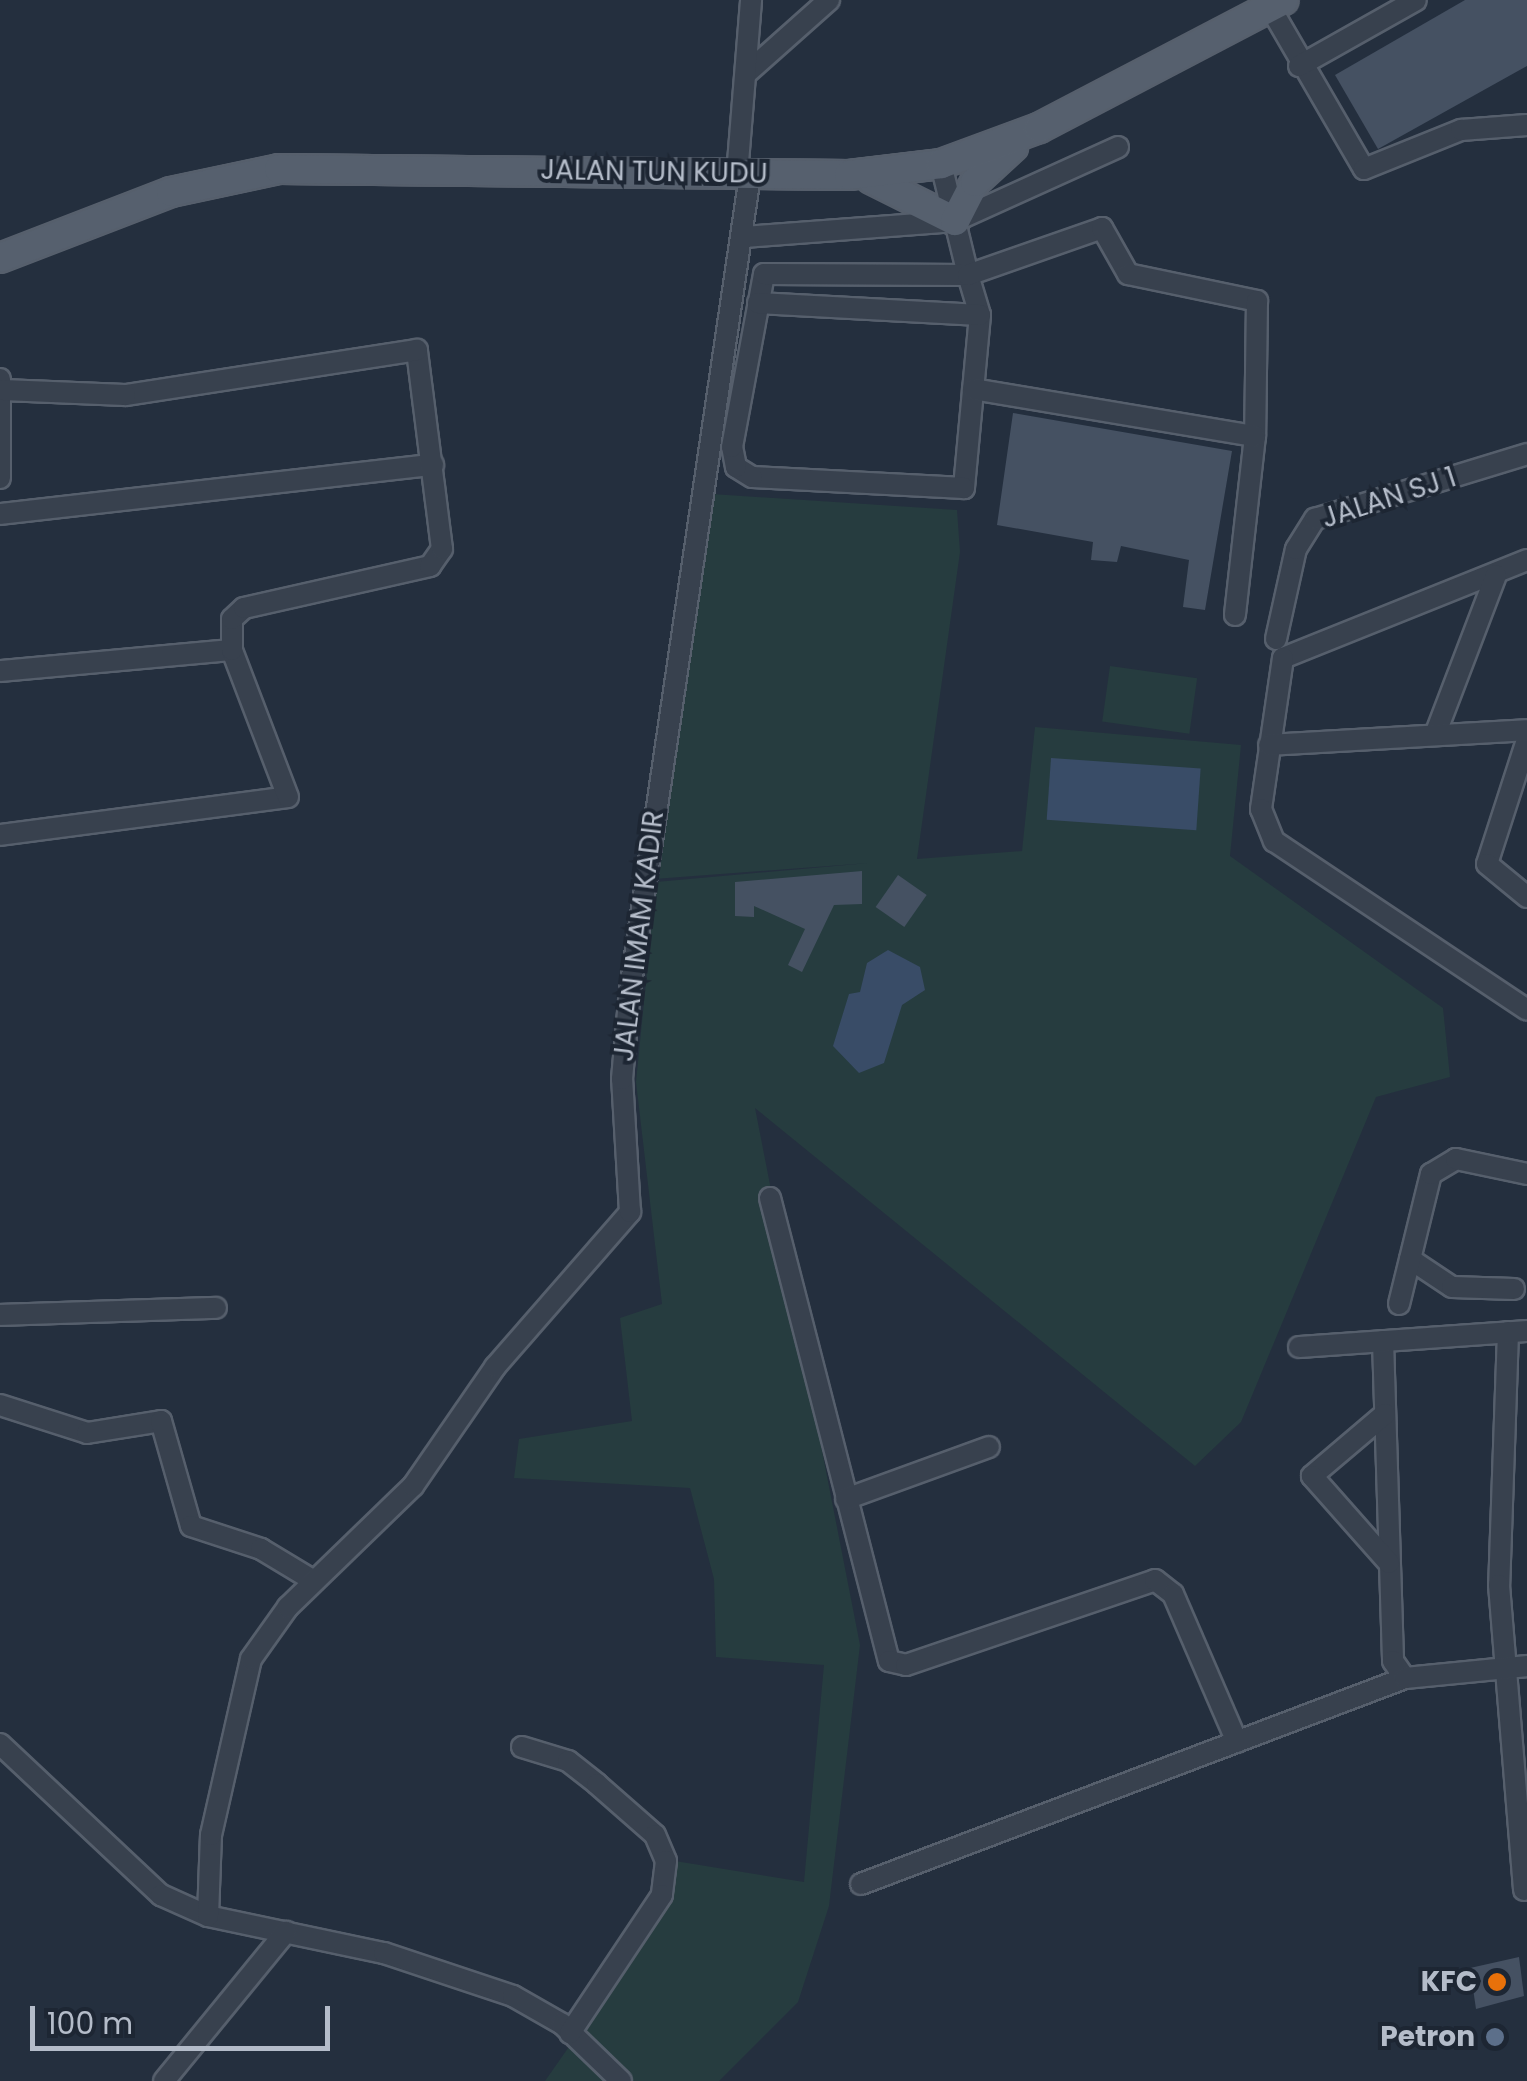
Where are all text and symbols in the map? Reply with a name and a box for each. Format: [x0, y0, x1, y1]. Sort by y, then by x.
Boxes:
street label: JALAN TUN KUDU [540, 153, 768, 191]
street label: JALAN SJ 1 [1317, 460, 1461, 536]
street label: JALAN IMAM KADIR [607, 809, 671, 1063]
place label: KFC [1421, 1965, 1477, 1999]
marker: KFC [1486, 1971, 1508, 1993]
scale bar [35, 1986, 335, 2048]
text: 100 m [47, 2002, 133, 2045]
place label: Petron [1380, 2020, 1475, 2054]
marker: Petron [1484, 2026, 1506, 2048]

